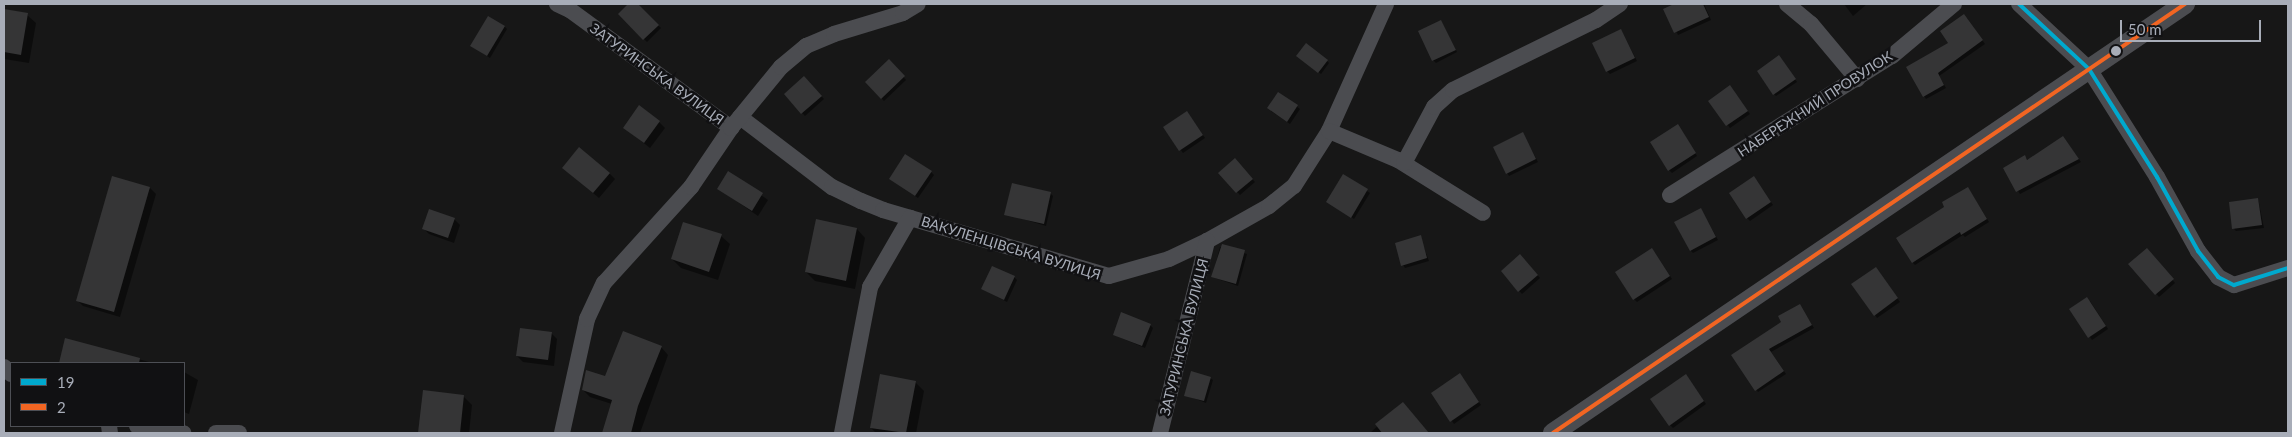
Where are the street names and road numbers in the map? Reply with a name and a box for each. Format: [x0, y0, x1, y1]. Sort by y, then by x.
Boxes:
street label: ЗАТУРИНСЬКА ВУЛИЦЯ [587, 20, 727, 128]
street label: НАБЕРЕЖНИЙ ПРОВУЛОК [1735, 48, 1895, 160]
street label: ВАКУЛЕНЦІВСЬКА ВУЛИЦЯ [919, 213, 1103, 283]
street label: ЗАТУРИНСЬКА ВУЛИЦЯ [1156, 257, 1212, 417]

